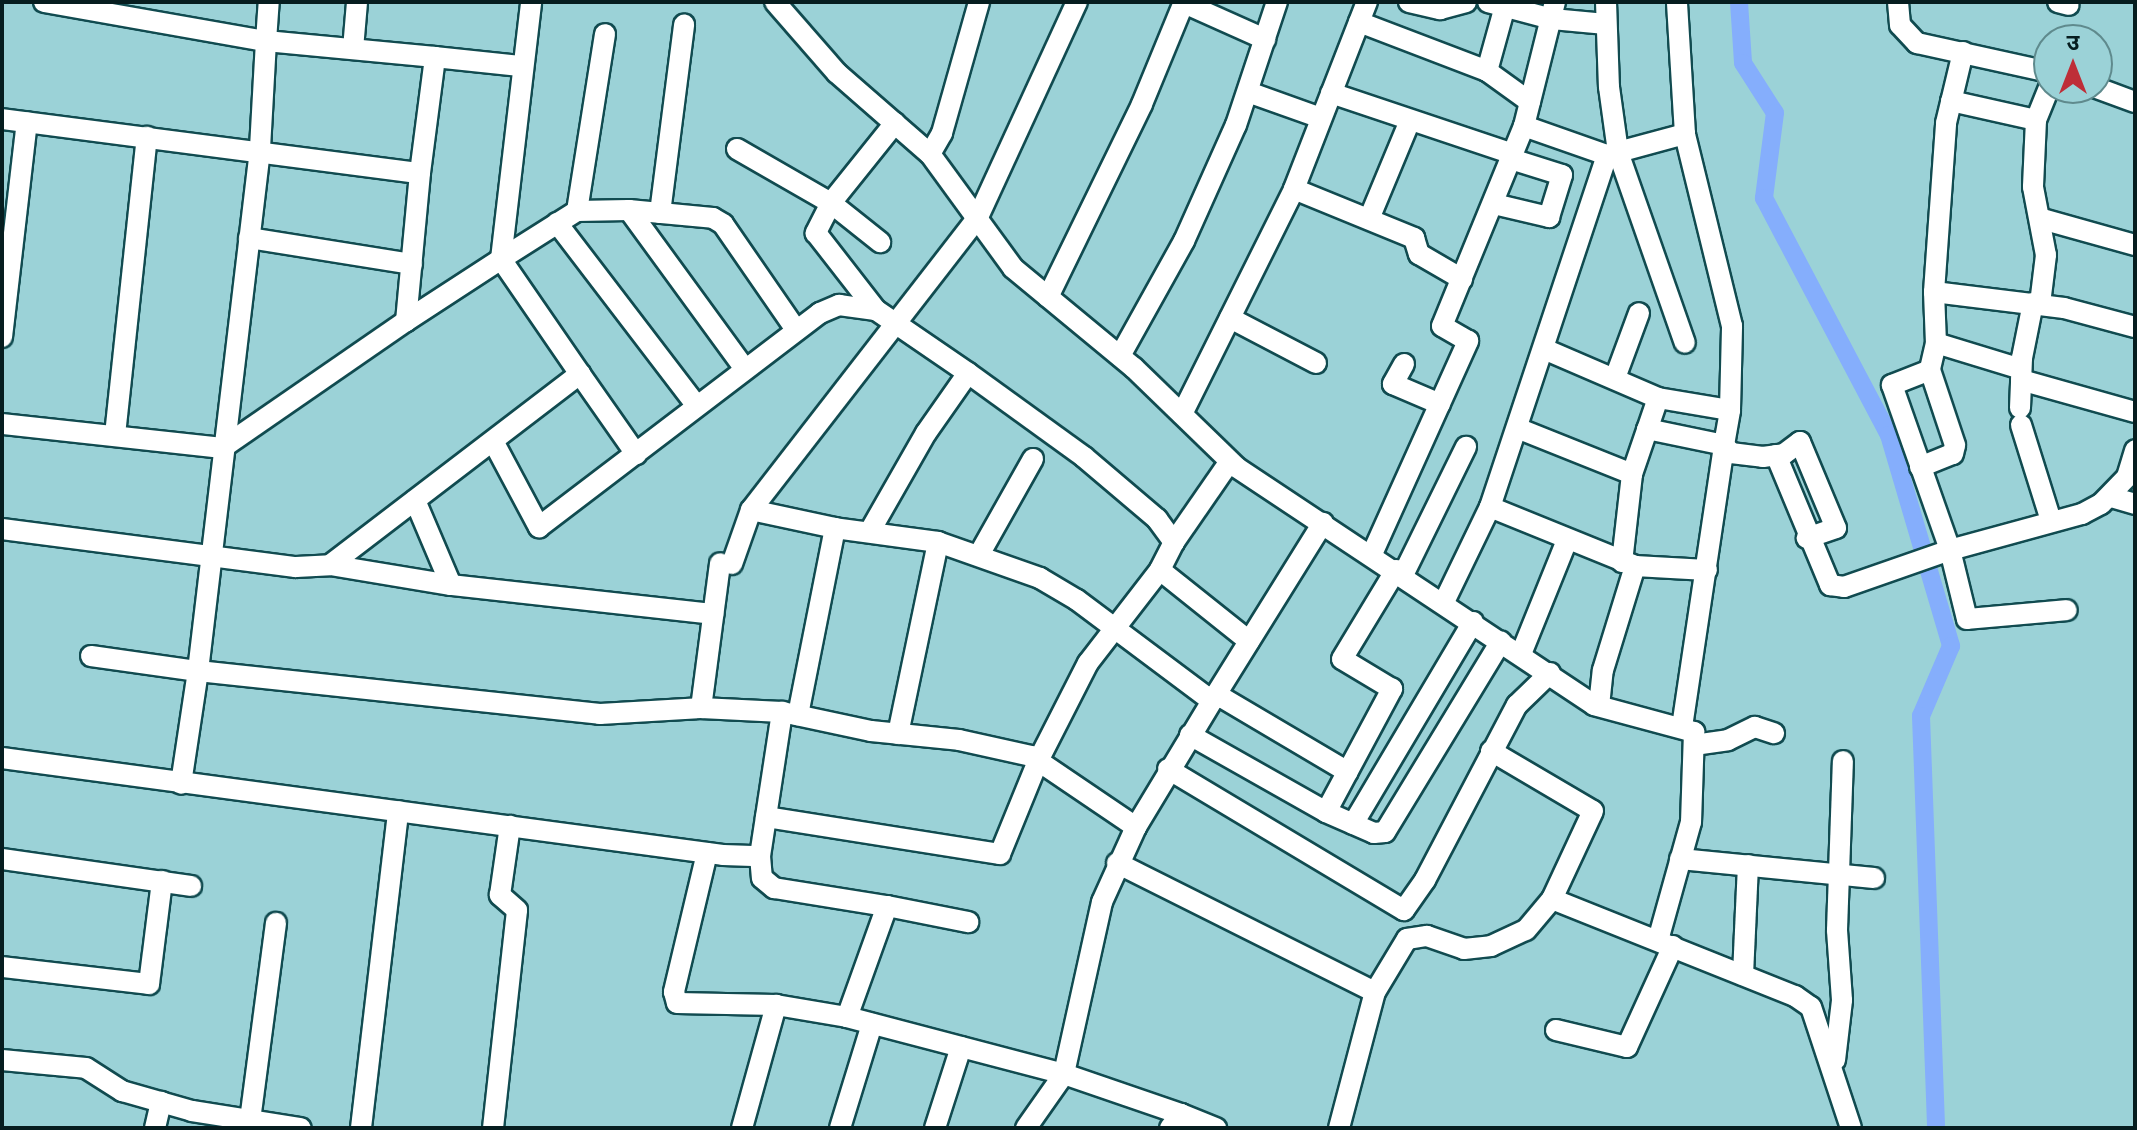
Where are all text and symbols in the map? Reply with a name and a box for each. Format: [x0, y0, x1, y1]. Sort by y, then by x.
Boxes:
north arrow [2033, 24, 2113, 104]
text: उ [2067, 28, 2079, 56]

